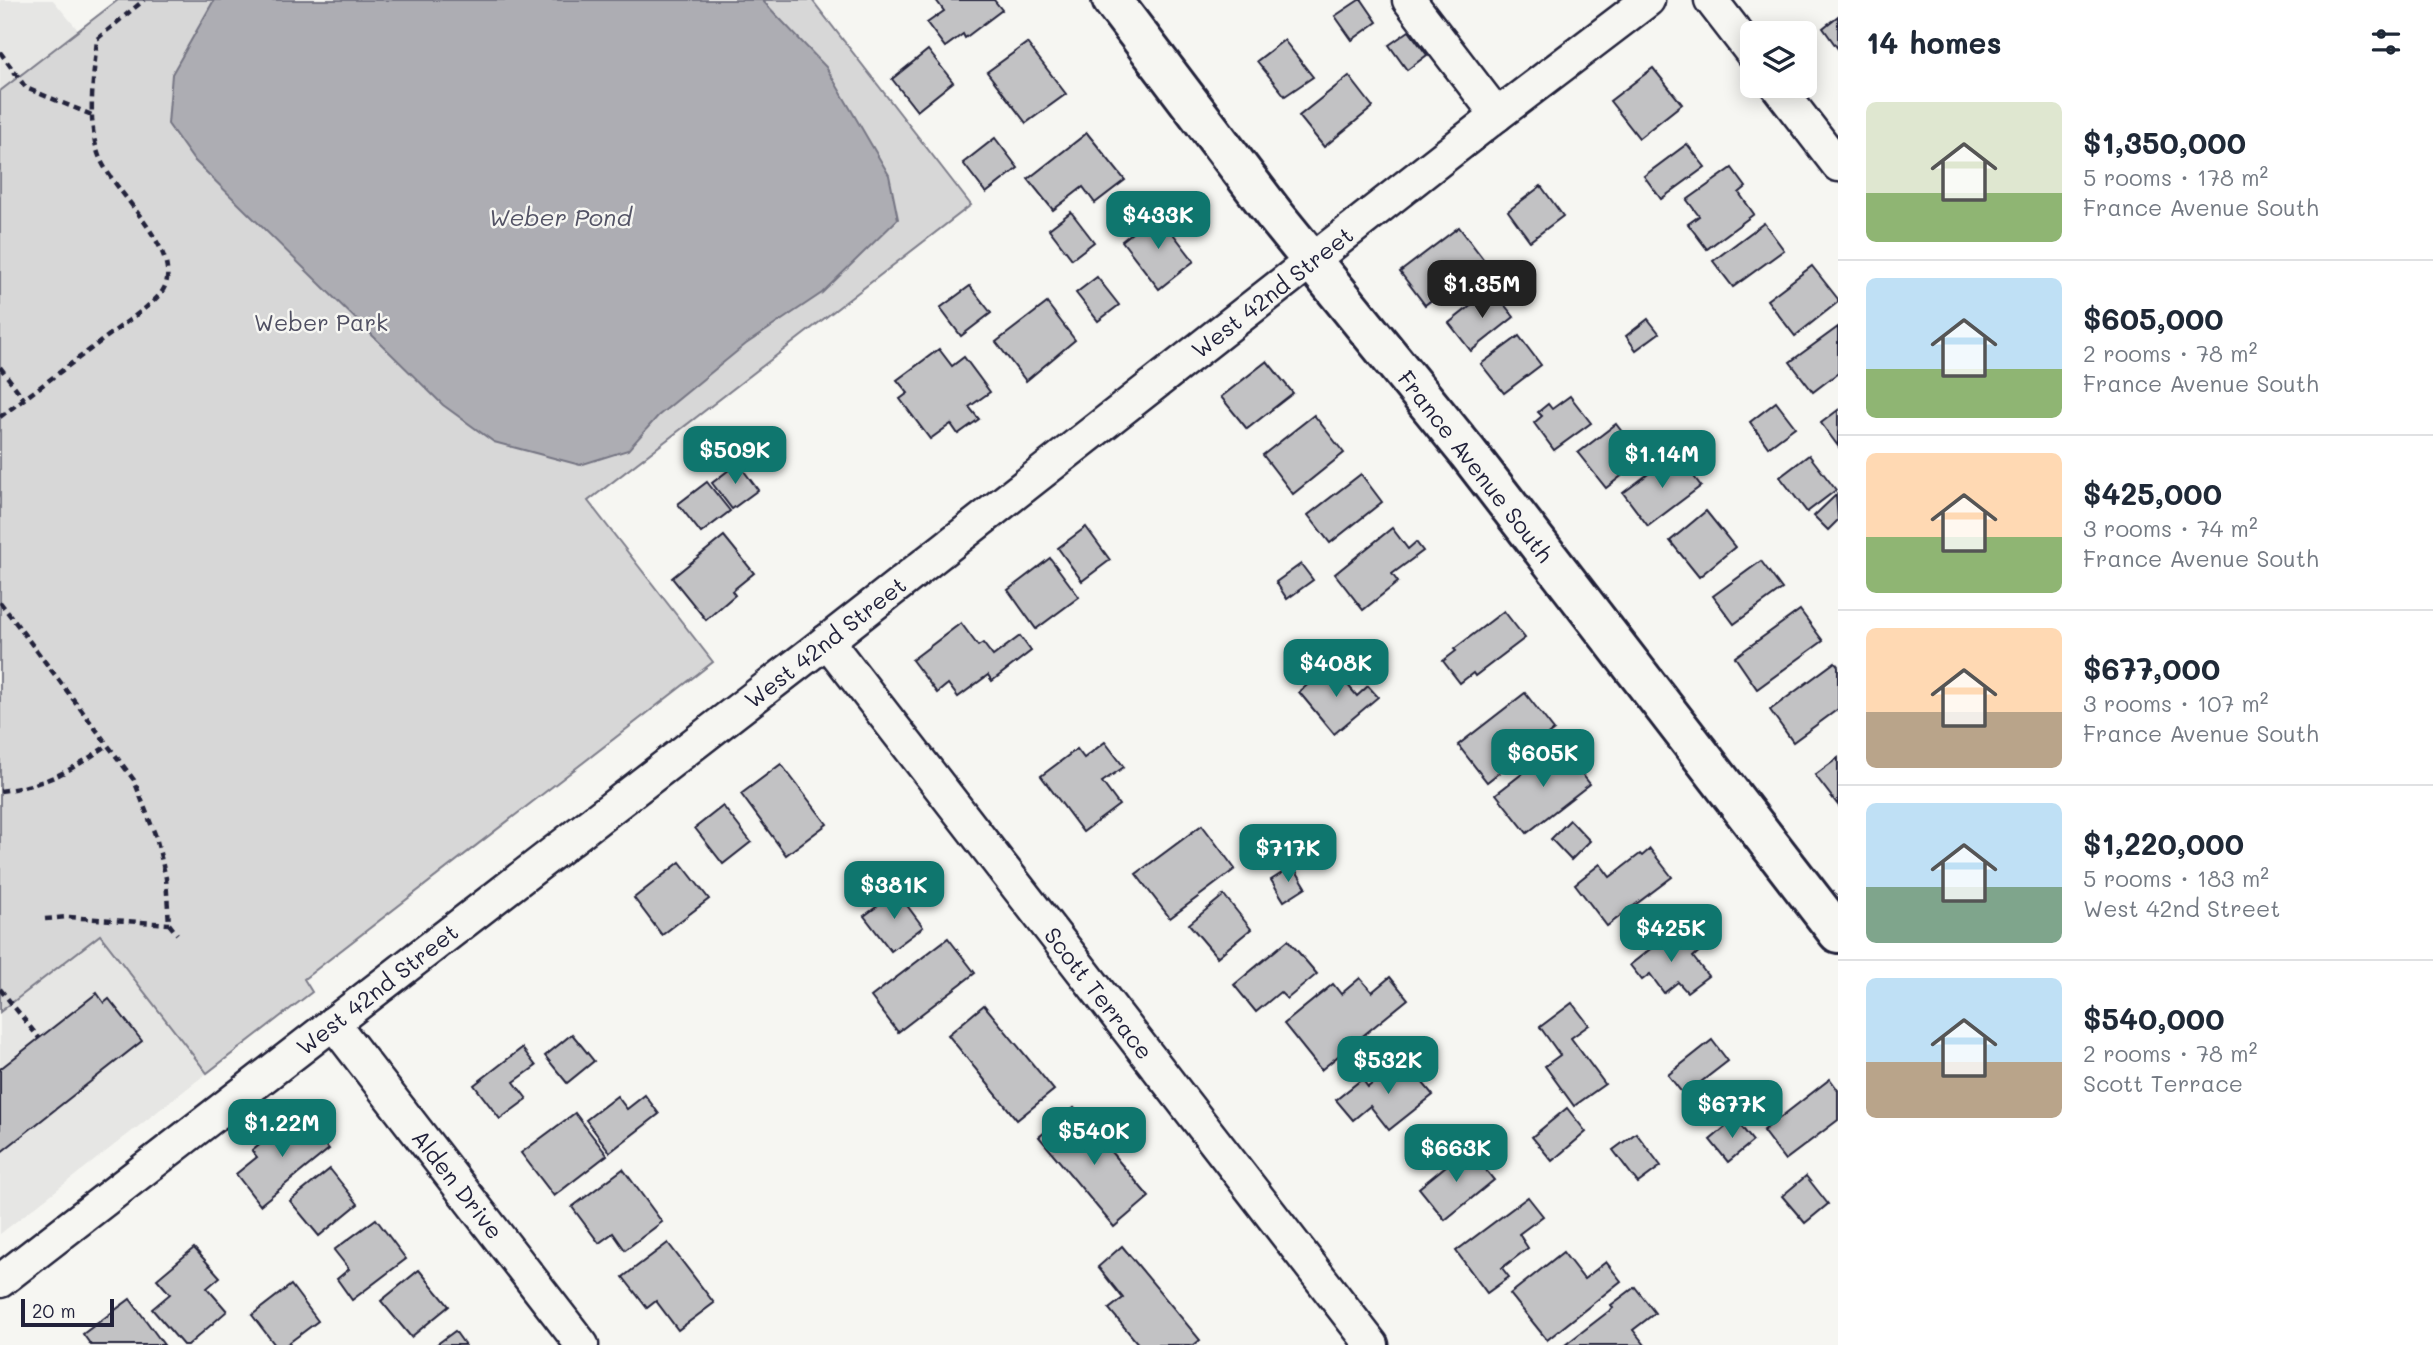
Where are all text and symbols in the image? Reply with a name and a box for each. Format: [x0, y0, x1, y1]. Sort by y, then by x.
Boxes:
map controls [1740, 21, 1817, 98]
button: layers [1740, 21, 1817, 98]
text: 14 homes [1866, 22, 2002, 62]
icon: filters [2367, 23, 2405, 61]
text: $1,350,000 [2083, 122, 2246, 162]
icon: home [1922, 130, 2006, 214]
text: 5 rooms · 178 m² [2083, 162, 2268, 192]
pin: $433K [1109, 191, 1207, 251]
text: France Avenue South [2083, 192, 2319, 222]
text: $433K [1122, 199, 1194, 229]
water label: Weber Pond [488, 201, 633, 232]
street label: West 42nd Street [1185, 219, 1359, 365]
pin: $1.35M [1425, 260, 1539, 320]
text: $1.35M [1443, 268, 1521, 298]
text: $605,000 [2083, 298, 2224, 338]
icon: home [1922, 306, 2006, 390]
park label: Weber Park [254, 307, 388, 337]
text: 2 rooms · 78 m² [2083, 338, 2257, 368]
street label: France Avenue South [1392, 364, 1560, 568]
text: France Avenue South [2083, 368, 2319, 398]
pin: $509K [686, 426, 784, 486]
pin: $1.14M [1605, 430, 1719, 490]
text: $509K [699, 434, 771, 464]
text: $1.14M [1625, 438, 1699, 468]
text: $425,000 [2083, 473, 2222, 513]
icon: home [1922, 481, 2006, 565]
text: 3 rooms · 74 m² [2083, 513, 2258, 543]
text: France Avenue South [2083, 543, 2319, 573]
street label: West 42nd Street [738, 569, 912, 715]
pin: $408K [1287, 640, 1385, 699]
text: $408K [1300, 647, 1372, 677]
text: $677,000 [2083, 648, 2220, 688]
icon: home [1922, 656, 2006, 740]
text: 3 rooms · 107 m² [2083, 688, 2269, 718]
text: France Avenue South [2083, 718, 2319, 748]
pin: $605K [1494, 730, 1592, 789]
text: $605K [1507, 737, 1579, 767]
text: $1,220,000 [2083, 823, 2244, 863]
pin: $717K [1239, 824, 1337, 884]
icon: home [1922, 831, 2006, 915]
text: $717K [1255, 832, 1321, 862]
pin: $381K [845, 862, 943, 921]
text: 5 rooms · 183 m² [2083, 863, 2269, 893]
text: $381K [860, 869, 928, 899]
text: West 42nd Street [2083, 893, 2280, 923]
pin: $425K [1622, 904, 1720, 964]
text: $425K [1636, 912, 1706, 942]
street label: West 42nd Street [290, 916, 464, 1062]
street label: Scott Terrace [1038, 921, 1160, 1065]
text: $540,000 [2083, 998, 2224, 1038]
icon: home [1922, 1006, 2006, 1090]
pin: $532K [1339, 1036, 1437, 1096]
text: 2 rooms · 78 m² [2083, 1038, 2257, 1068]
text: $532K [1353, 1044, 1423, 1074]
text: Scott Terrace [2083, 1068, 2243, 1098]
pin: $677K [1683, 1080, 1781, 1140]
text: $677K [1698, 1088, 1766, 1118]
pin: $1.22M [225, 1100, 339, 1159]
text: $1.22M [244, 1107, 320, 1137]
pin: $540K [1045, 1108, 1143, 1167]
text: $540K [1058, 1115, 1130, 1145]
street label: Alden Drive [406, 1123, 510, 1245]
pin: $663K [1407, 1124, 1505, 1184]
text: $663K [1421, 1132, 1491, 1162]
scale bar [21, 1296, 114, 1328]
text: 20 m [32, 1298, 76, 1323]

